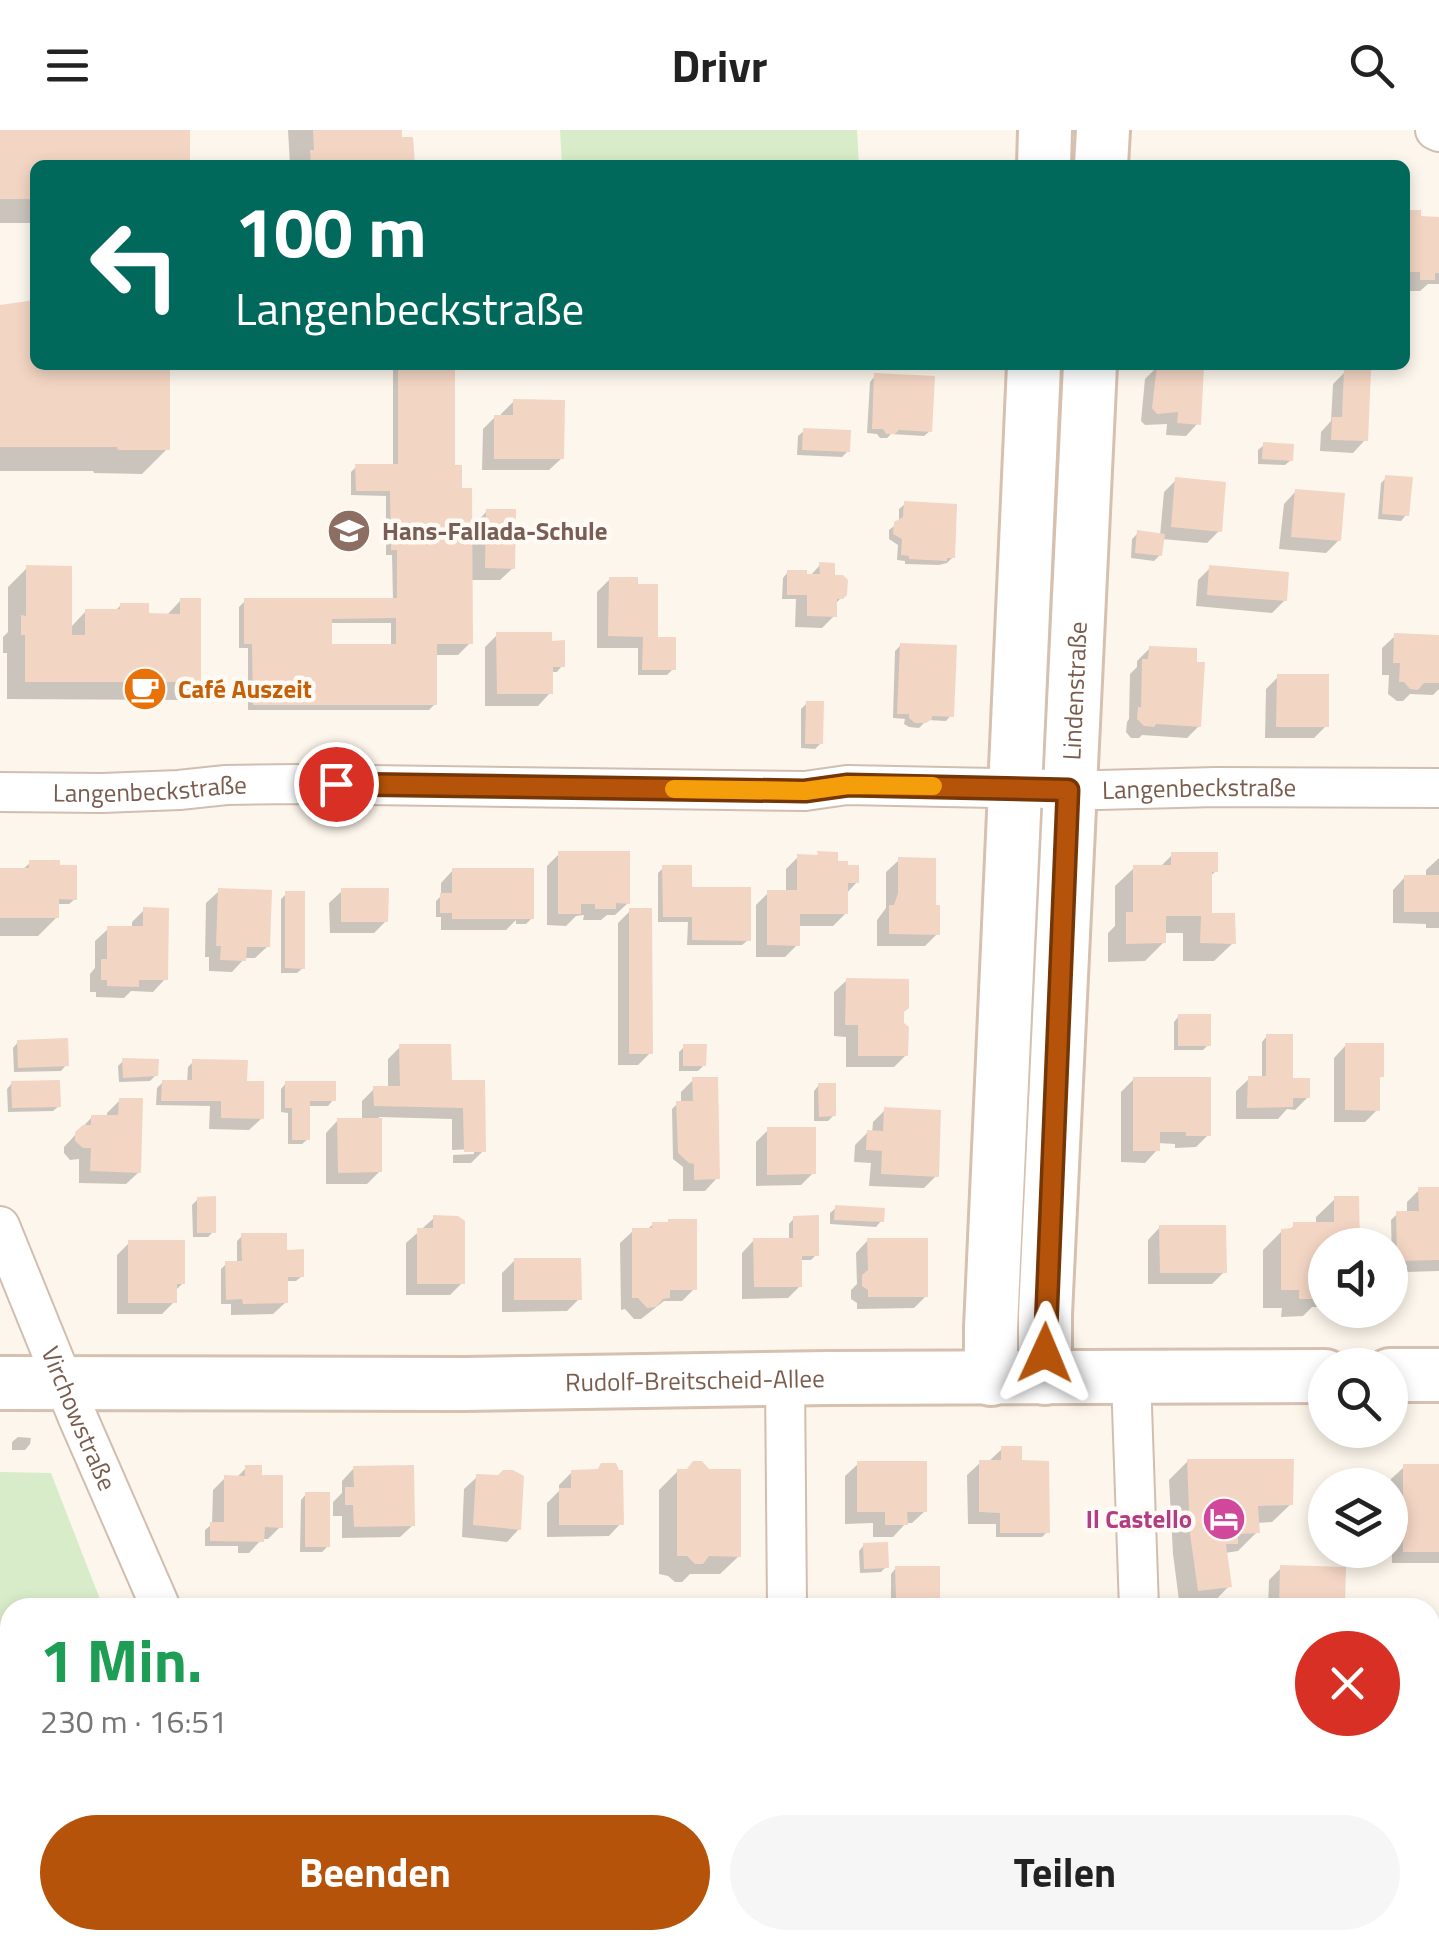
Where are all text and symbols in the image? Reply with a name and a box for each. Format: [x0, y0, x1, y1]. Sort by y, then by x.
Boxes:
text: Drivr [671, 31, 768, 99]
icon: menu [40, 38, 95, 93]
icon: search [1344, 38, 1399, 93]
text: 100 m [235, 178, 427, 284]
icon: left [70, 200, 200, 330]
text: Langenbeckstraße [235, 274, 584, 342]
school or university icon: Hans-Fallada-Schule [326, 508, 372, 554]
place label: Hans-Fallada-Schule [382, 512, 608, 550]
street label: Lindenstraße [1052, 620, 1097, 761]
cafe icon: Café Auszeit [122, 666, 168, 712]
place label: Café Auszeit [178, 670, 312, 708]
pin [294, 742, 379, 827]
icon: arrive [309, 757, 364, 812]
street label: Langenbeckstraße [53, 766, 247, 812]
street label: Langenbeckstraße [1102, 768, 1296, 809]
map controls [1308, 1228, 1408, 1568]
button: sound [1308, 1228, 1408, 1328]
position arrow [993, 1301, 1097, 1405]
street label: Virchowstraße [32, 1340, 126, 1497]
button: search [1308, 1348, 1408, 1448]
street label: Rudolf-Breitscheid-Allee [565, 1359, 825, 1401]
button: layers [1308, 1468, 1408, 1568]
hotel icon: Il Castello [1201, 1496, 1247, 1542]
place label: Il Castello [1086, 1500, 1192, 1538]
text: 1 Min. [40, 1614, 202, 1705]
button: close [1295, 1631, 1400, 1736]
text: 230 m · 16:51 [40, 1697, 227, 1745]
button: Beenden [40, 1815, 710, 1930]
button: Teilen [730, 1815, 1400, 1930]

